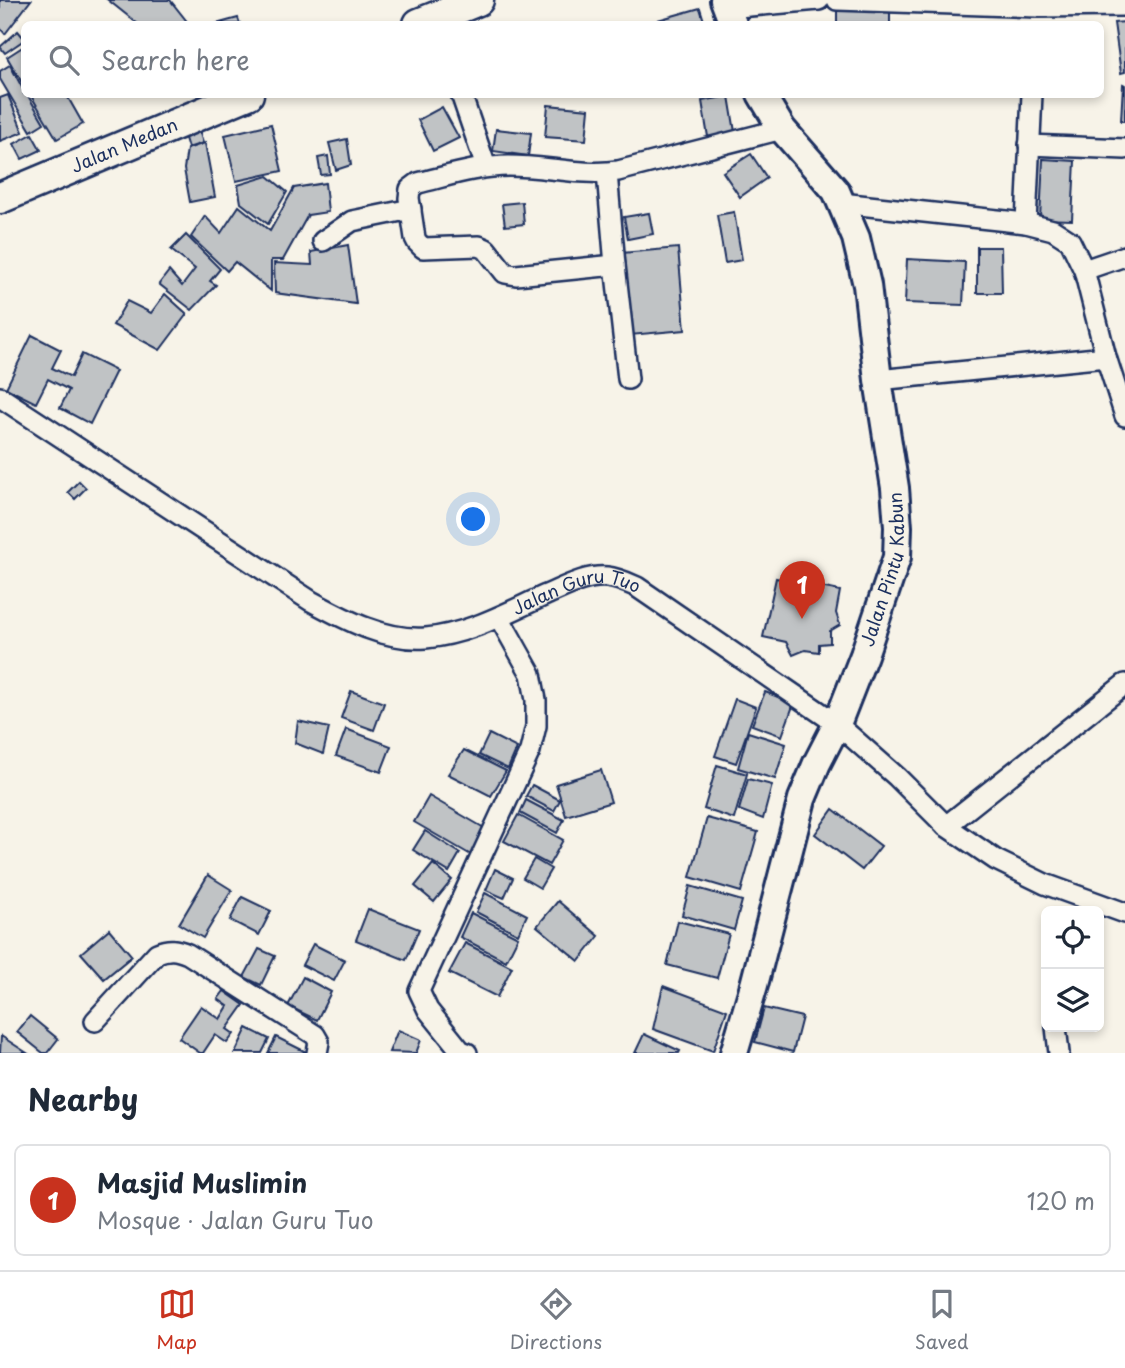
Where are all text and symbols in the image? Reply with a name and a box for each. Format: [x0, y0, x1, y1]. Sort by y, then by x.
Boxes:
search box [21, 21, 1104, 98]
text: Search here [101, 40, 250, 79]
icon: search [45, 41, 83, 79]
street label: Jalan Medan [66, 110, 181, 179]
street label: Jalan Pintu Kabun [853, 491, 910, 650]
your location [456, 502, 490, 536]
pin: 1 [779, 561, 825, 619]
street label: Jalan Guru Tuo [507, 562, 645, 621]
map controls [1041, 906, 1104, 1032]
button: locate [1041, 906, 1104, 969]
button: layers [1041, 969, 1104, 1032]
text: Nearby [28, 1076, 138, 1121]
text: Masjid Muslimin [97, 1163, 307, 1202]
text: 1 [48, 1183, 59, 1218]
text: 120 m [1027, 1183, 1095, 1218]
text: Mosque · Jalan Guru Tuo [97, 1202, 374, 1237]
tab: Map [156, 1285, 197, 1355]
tab: Directions [510, 1285, 602, 1355]
tab: Saved [915, 1285, 969, 1355]

